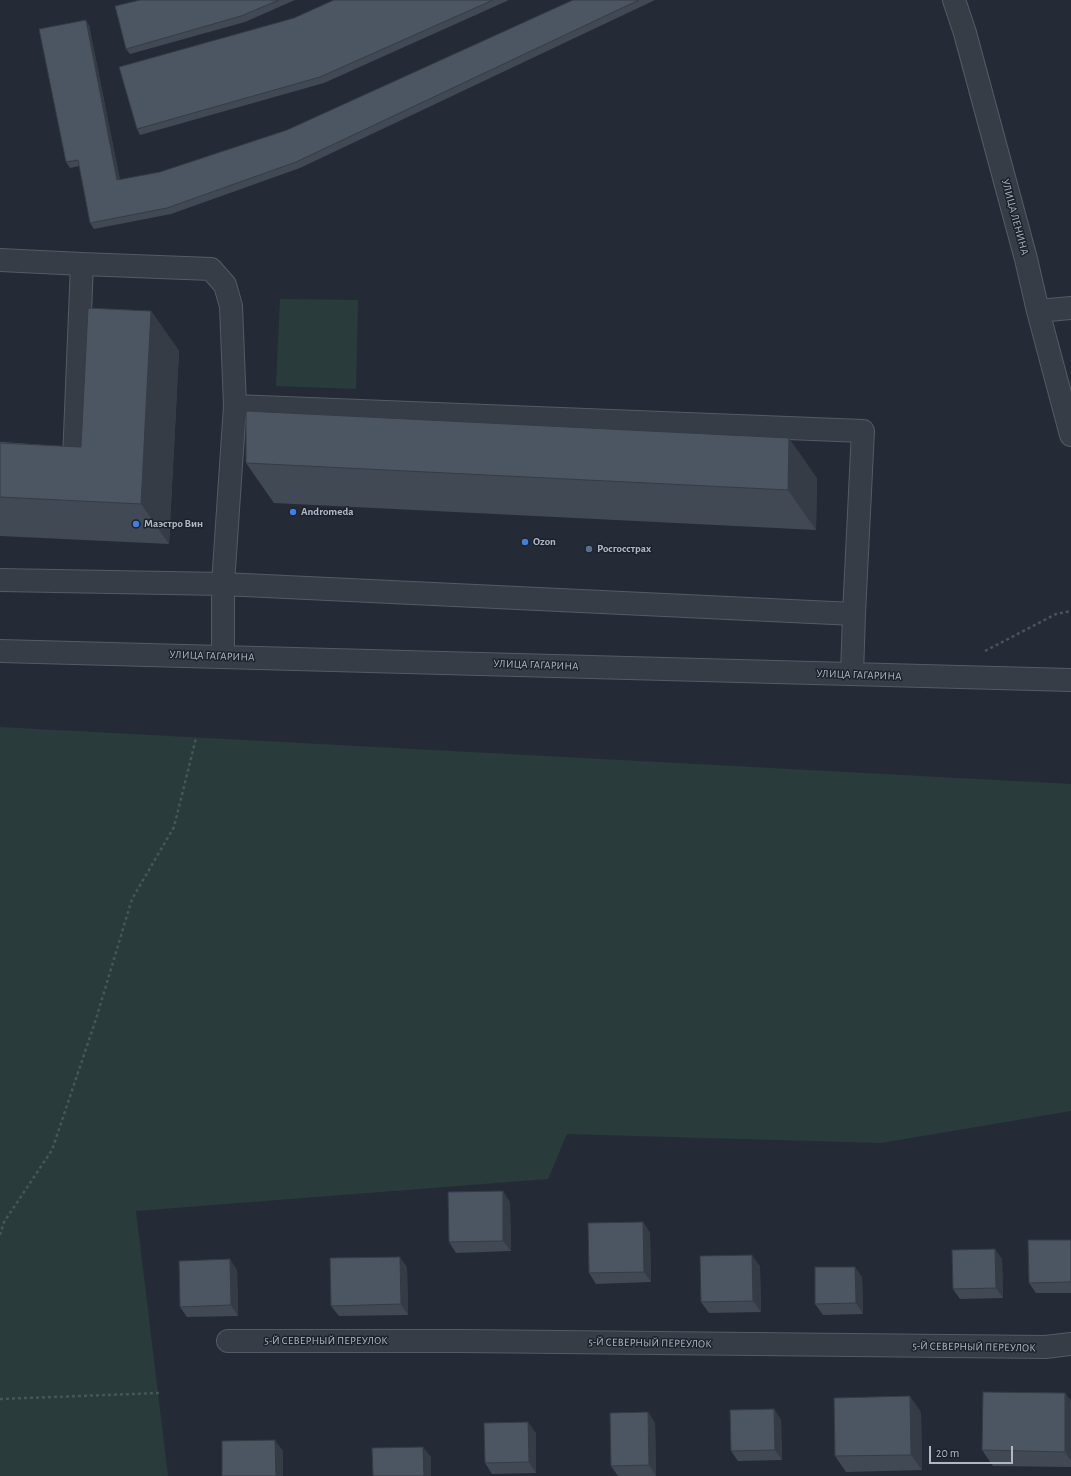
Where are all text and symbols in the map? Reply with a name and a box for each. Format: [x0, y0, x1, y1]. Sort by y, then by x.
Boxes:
street label: УЛИЦА ЛЕНИНА [998, 177, 1032, 257]
place label: Andromeda [301, 505, 353, 519]
marker: Andromeda [288, 507, 298, 517]
place label: Маэстро Вин [144, 517, 203, 531]
marker: Маэстро Вин [131, 519, 141, 529]
place label: Ozon [533, 535, 556, 549]
marker: Ozon [520, 537, 530, 547]
place label: Росгосстрах [597, 542, 651, 556]
marker: Росгосстрах [584, 544, 594, 554]
street label: УЛИЦА ГАГАРИНА [169, 648, 255, 664]
street label: УЛИЦА ГАГАРИНА [493, 657, 579, 673]
street label: УЛИЦА ГАГАРИНА [816, 667, 902, 683]
street label: 5-Й СЕВЕРНЫЙ ПЕРЕУЛОК [264, 1334, 388, 1348]
street label: 5-Й СЕВЕРНЫЙ ПЕРЕУЛОК [588, 1335, 712, 1351]
street label: 5-Й СЕВЕРНЫЙ ПЕРЕУЛОК [912, 1339, 1036, 1355]
scale bar [931, 1438, 1015, 1464]
text: 20 m [936, 1447, 959, 1459]

